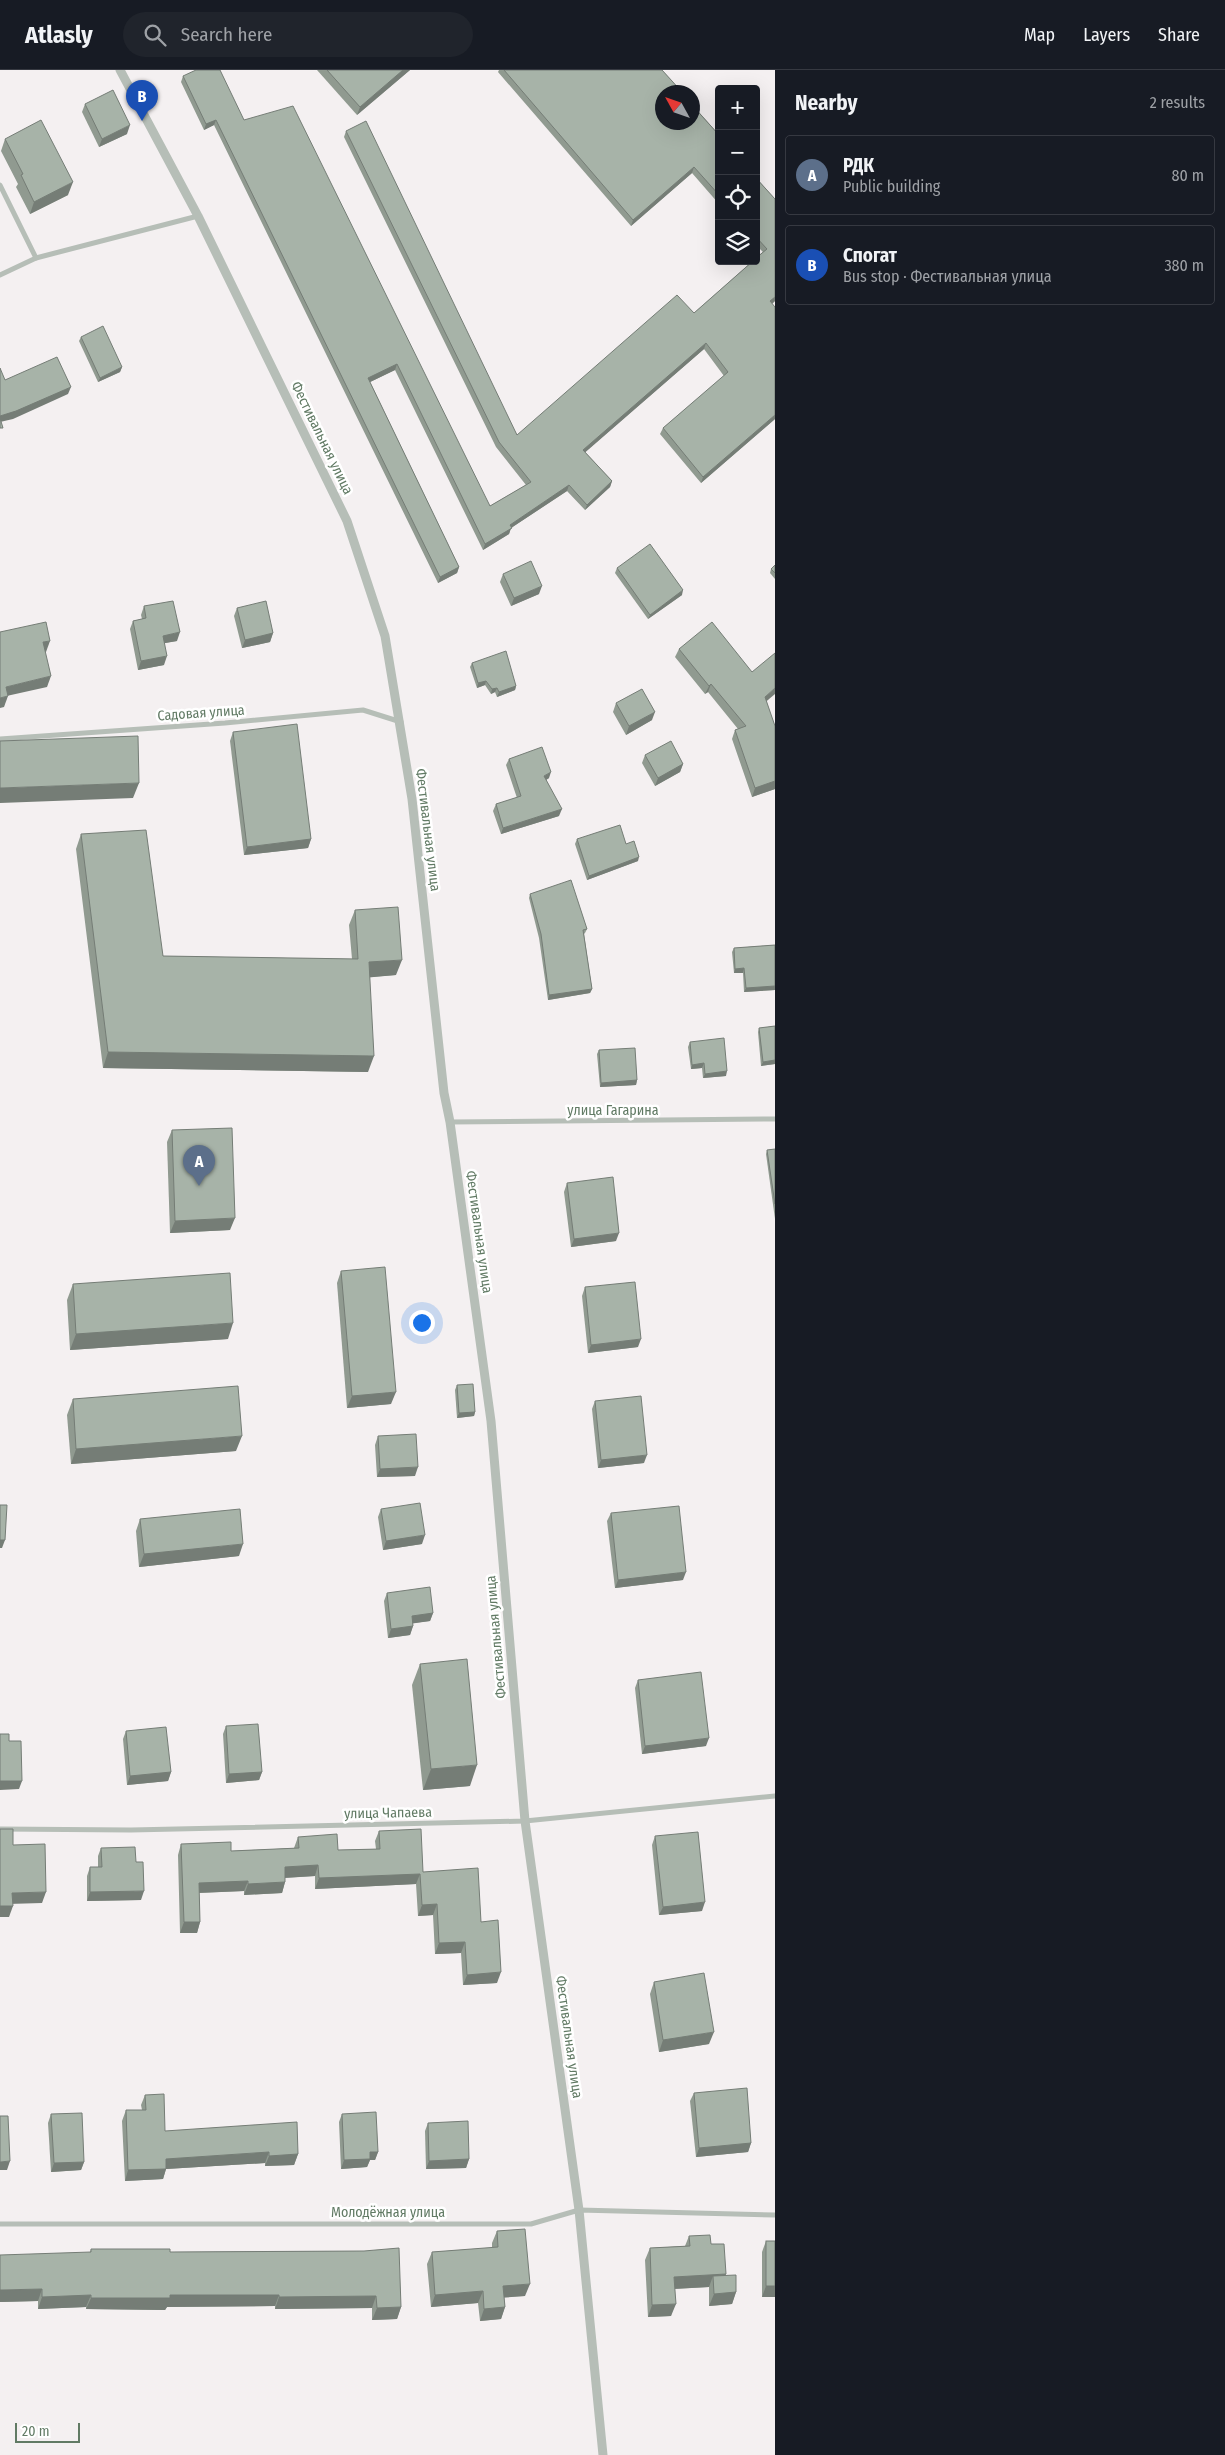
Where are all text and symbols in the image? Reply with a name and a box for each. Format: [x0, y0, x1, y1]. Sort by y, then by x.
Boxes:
search box [123, 12, 473, 57]
text: Atlasly [25, 21, 93, 49]
icon: search [141, 21, 169, 49]
text: Search here [181, 23, 272, 46]
text: Map [1024, 24, 1055, 46]
text: Layers [1083, 24, 1130, 46]
text: Share [1158, 24, 1200, 46]
pin: B [126, 80, 158, 121]
north arrow [655, 85, 700, 130]
map controls [715, 85, 760, 265]
button: + [715, 85, 760, 130]
text: Nearby [795, 90, 857, 116]
text: 2 results [1150, 93, 1205, 112]
button: − [715, 130, 760, 175]
text: РДК [843, 154, 874, 177]
text: A [808, 166, 816, 185]
text: 80 m [1172, 166, 1204, 185]
button: locate [715, 175, 760, 220]
text: Public building [843, 177, 940, 196]
button: layers [715, 220, 760, 265]
text: Спогат [843, 244, 897, 267]
text: B [808, 256, 816, 275]
text: 380 m [1164, 256, 1204, 275]
text: Bus stop · Фестивальная улица [843, 267, 1052, 286]
street label: Фестивальная улица [287, 379, 357, 497]
street label: Садовая улица [157, 701, 245, 725]
street label: Фестивальная улица [412, 768, 444, 892]
street label: улица Гагарина [567, 1102, 659, 1119]
pin: A [183, 1145, 215, 1186]
street label: Фестивальная улица [462, 1170, 496, 1294]
your location [409, 1310, 435, 1336]
street label: Фестивальная улица [482, 1575, 510, 1699]
street label: улица Чапаева [344, 1804, 432, 1822]
street label: Фестивальная улица [552, 1975, 586, 2099]
street label: Молодёжная улица [331, 2204, 445, 2221]
scale bar [15, 2420, 80, 2443]
text: 20 m [22, 2423, 50, 2440]

